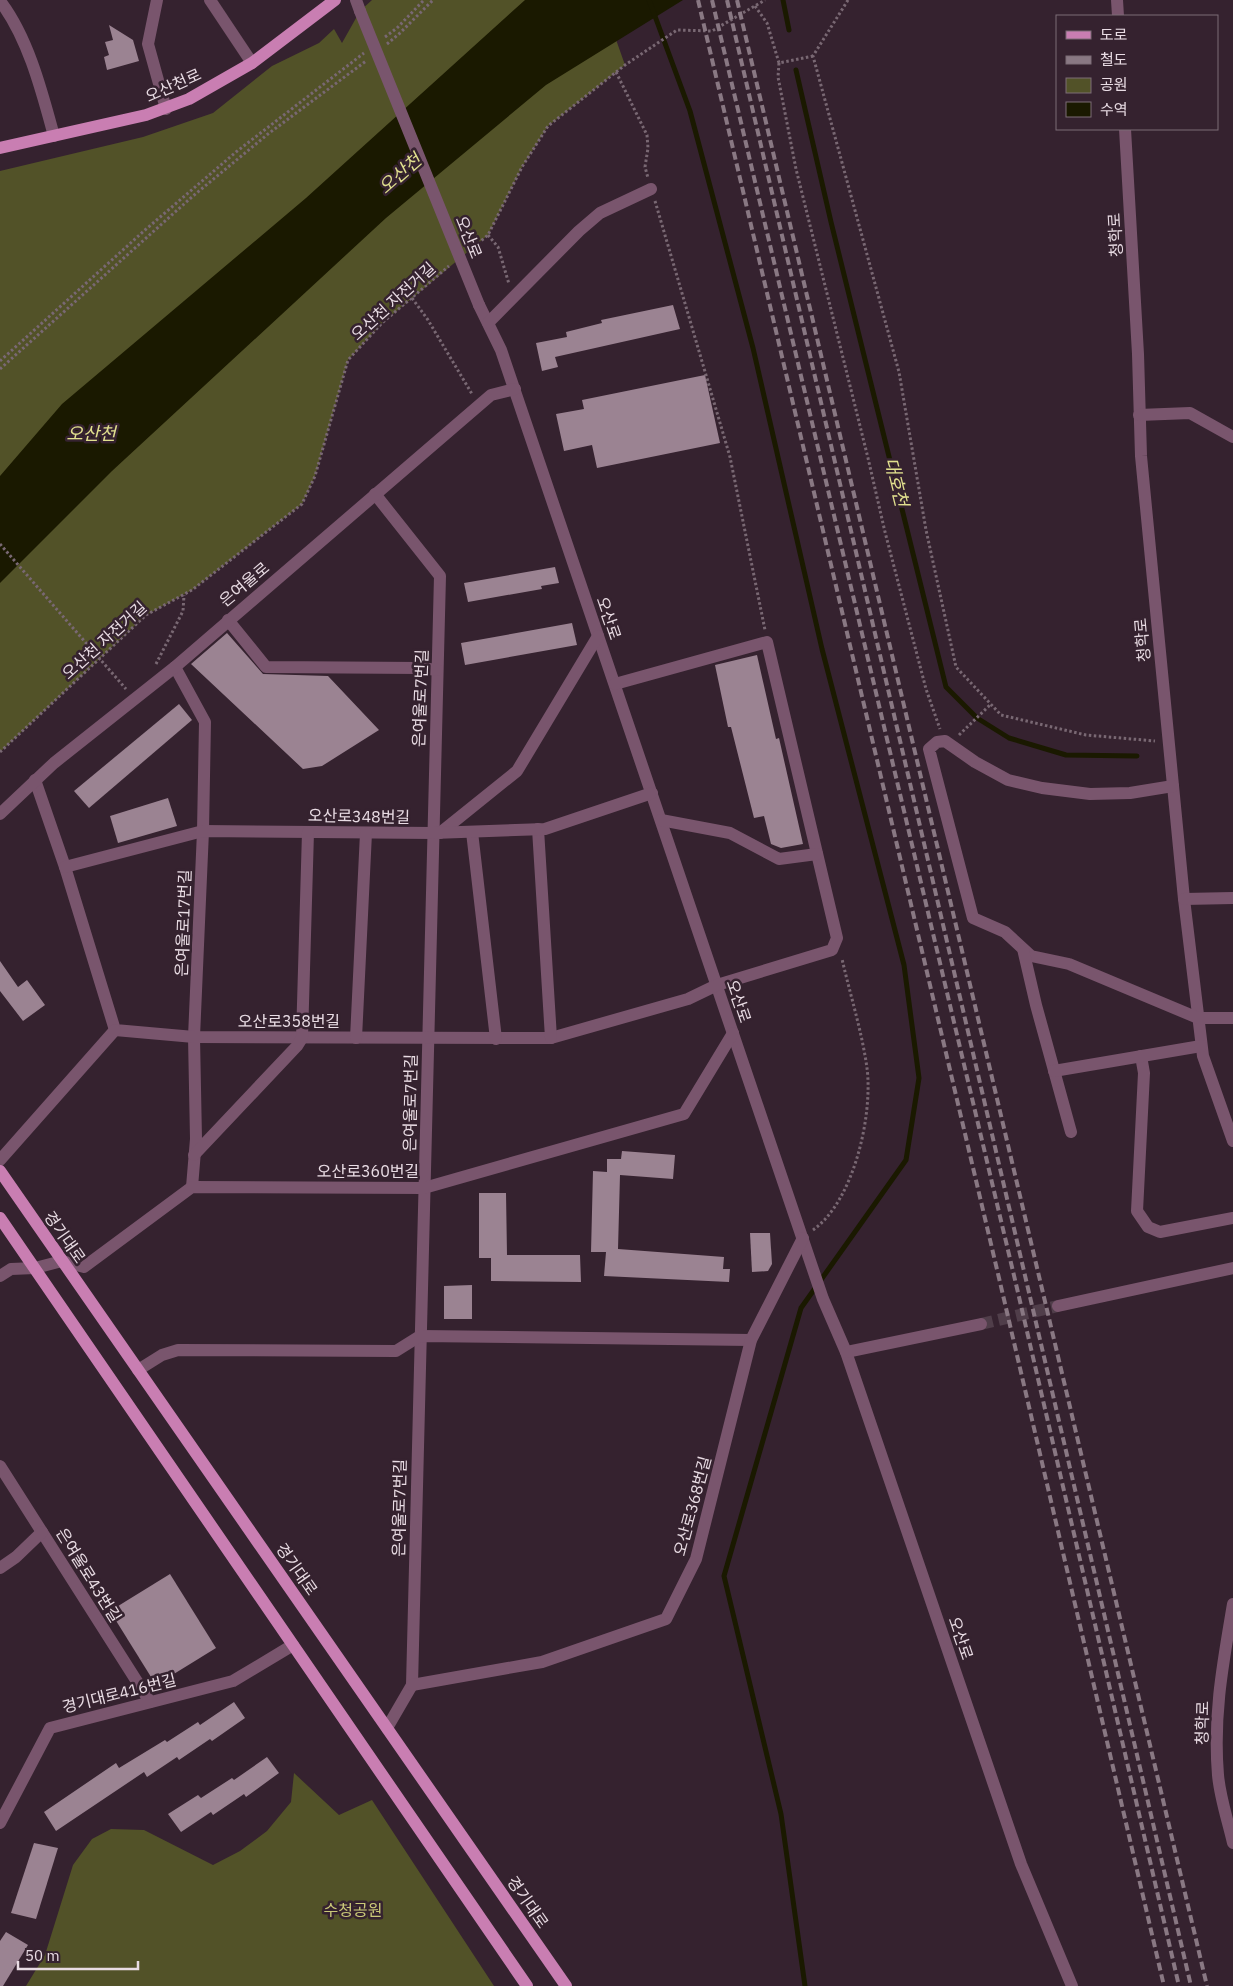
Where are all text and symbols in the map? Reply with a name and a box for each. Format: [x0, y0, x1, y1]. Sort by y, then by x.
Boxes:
legend [1056, 15, 1218, 130]
text: 도로 [1100, 25, 1128, 44]
text: 철도 [1100, 50, 1128, 69]
street label: 오산천로 [142, 64, 204, 106]
text: 공원 [1100, 75, 1128, 94]
text: 수역 [1100, 100, 1128, 119]
water label: 오산천 [373, 147, 428, 199]
street label: 청학로 [1104, 212, 1126, 258]
street label: 오산로 [451, 213, 487, 261]
street label: 오산천 자전거길 [347, 258, 439, 344]
water label: 오산천 [66, 422, 118, 445]
water label: 대호천 [879, 455, 914, 511]
street label: 은여울로 [215, 557, 273, 611]
street label: 오산로 [592, 594, 626, 642]
street label: 오산천 자전거길 [58, 597, 150, 683]
street label: 청학로 [1130, 617, 1154, 663]
street label: 은여울로7번길 [408, 649, 432, 747]
street label: 오산로348번길 [308, 805, 410, 827]
street label: 은여울로17번길 [171, 869, 195, 977]
street label: 오산로 [722, 977, 756, 1025]
street label: 오산로358번길 [238, 1011, 340, 1031]
street label: 은여울로7번길 [399, 1054, 421, 1152]
street label: 오산로360번길 [317, 1161, 419, 1181]
street label: 경기대로 [40, 1207, 90, 1267]
street label: 오산로368번길 [669, 1454, 715, 1558]
street label: 은여울로7번길 [388, 1459, 410, 1557]
street label: 은여울로43번길 [52, 1524, 126, 1626]
street label: 경기대로 [272, 1539, 322, 1599]
street label: 오산로 [944, 1614, 978, 1662]
street label: 경기대로416번길 [60, 1669, 178, 1717]
street label: 청학로 [1192, 1700, 1212, 1745]
street label: 경기대로 [503, 1872, 553, 1932]
park label: 수청공원 [324, 1900, 382, 1920]
scale bar [18, 1938, 138, 1970]
text: 50 m [25, 1946, 60, 1965]

